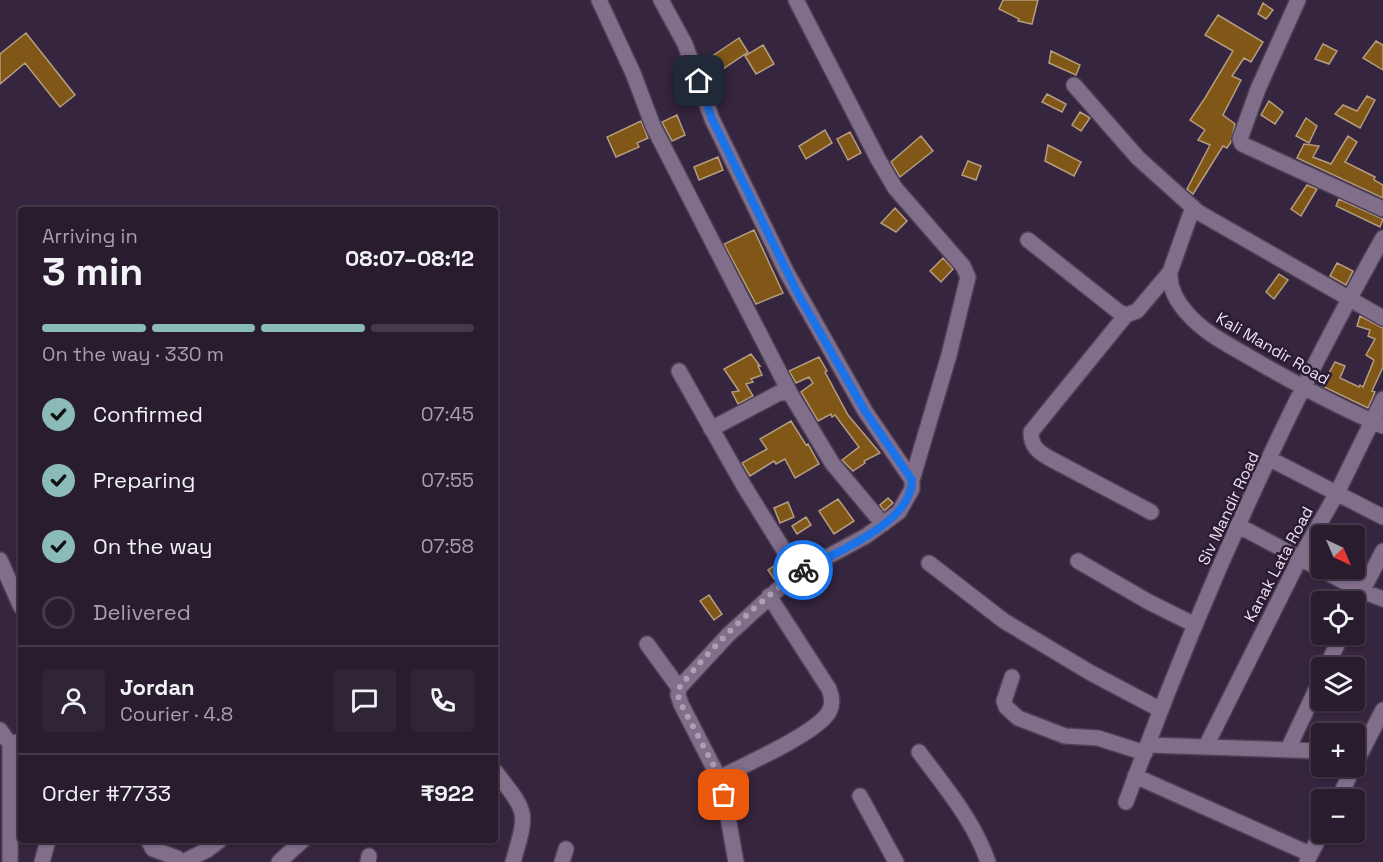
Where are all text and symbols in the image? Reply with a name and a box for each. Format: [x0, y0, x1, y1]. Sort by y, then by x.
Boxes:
pin [673, 55, 724, 106]
icon: home [682, 64, 715, 97]
text: Arriving in [42, 223, 138, 249]
text: 08:07–08:12 [345, 244, 474, 272]
text: 3 min [42, 247, 143, 296]
street label: Kali Mandir Road [1212, 307, 1333, 389]
text: On the way · 330 m [42, 341, 224, 367]
icon: check [42, 398, 75, 431]
text: Confirmed [93, 400, 203, 428]
text: 07:45 [421, 401, 474, 427]
street label: Siv Mandir Road [1193, 448, 1264, 568]
icon: check [42, 464, 75, 497]
text: Preparing [93, 466, 195, 494]
text: 07:55 [421, 467, 474, 493]
street label: Kanak Lata Road [1239, 503, 1318, 626]
north arrow [1311, 525, 1365, 579]
map controls [1311, 525, 1365, 843]
icon: check [42, 530, 75, 563]
text: On the way [93, 532, 212, 560]
text: 07:58 [421, 533, 474, 559]
courier [773, 540, 833, 600]
icon: bike [787, 554, 820, 587]
button: locate [1311, 591, 1365, 645]
text: Delivered [93, 598, 191, 626]
button: layers [1311, 657, 1365, 711]
button: person [42, 669, 105, 732]
button: chat [333, 669, 396, 732]
button: phone [411, 669, 474, 732]
text: Jordan [120, 673, 195, 701]
text: Courier · 4.8 [120, 701, 233, 727]
button: + [1311, 723, 1365, 777]
pin [698, 769, 749, 820]
icon: bag [707, 778, 740, 811]
text: Order #7733 [42, 779, 171, 807]
text: ₹922 [421, 779, 474, 807]
button: − [1311, 789, 1365, 843]

